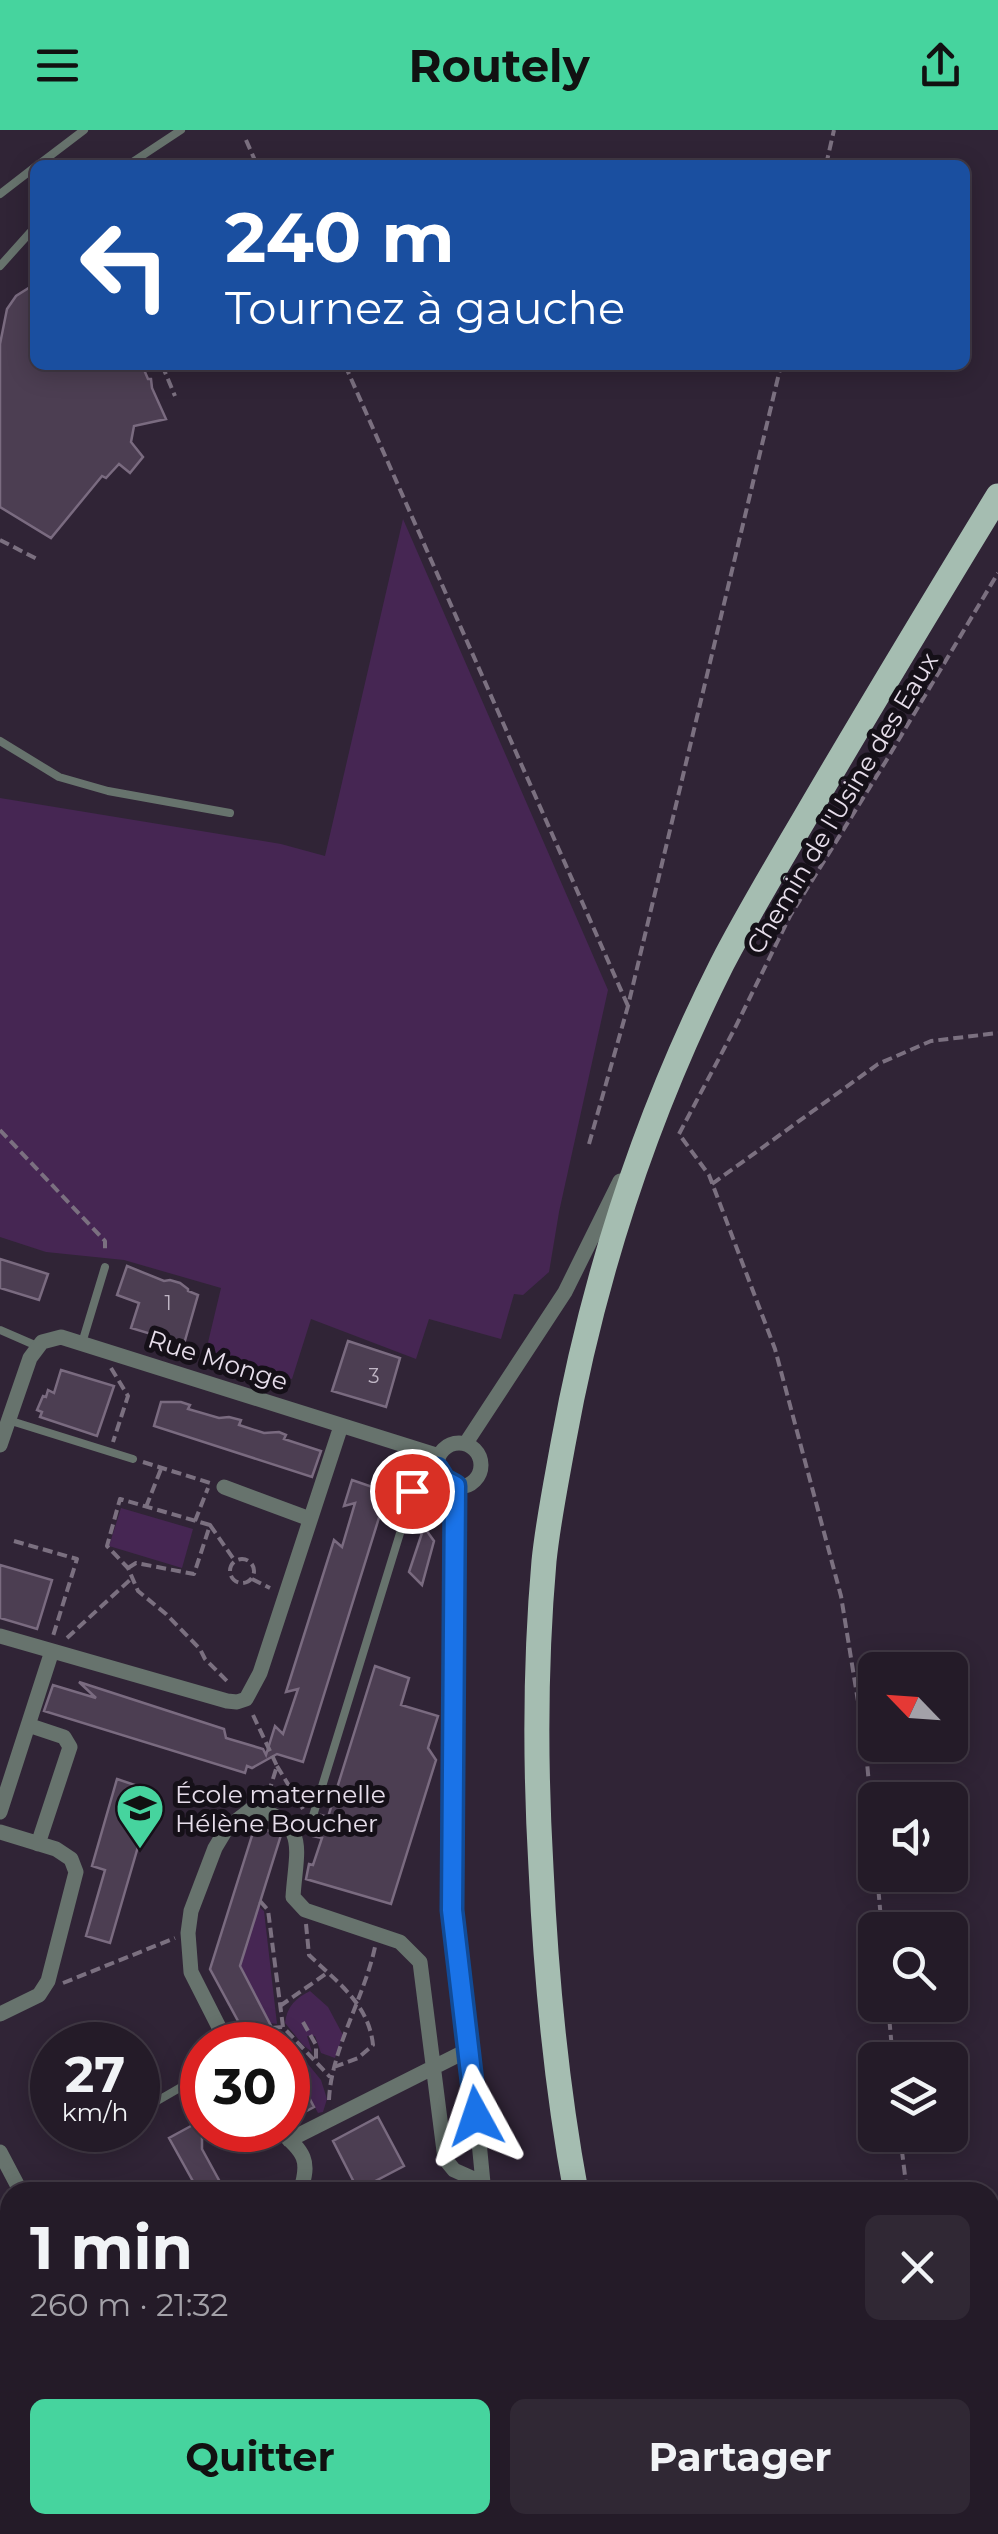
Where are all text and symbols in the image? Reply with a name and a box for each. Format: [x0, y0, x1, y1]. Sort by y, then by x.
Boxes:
icon: menu [30, 38, 85, 93]
text: Routely [408, 38, 590, 93]
icon: share [913, 38, 968, 93]
text: 240 m [225, 194, 455, 280]
icon: left [60, 200, 190, 330]
text: Tournez à gauche [225, 280, 625, 335]
street label: Chemin de l'Usine des Eaux [740, 647, 944, 959]
house number: 1 [164, 1291, 172, 1315]
street label: Rue Monge [144, 1323, 292, 1397]
house number: 3 [368, 1364, 380, 1388]
pin [370, 1449, 455, 1534]
icon: arrive [385, 1464, 440, 1519]
north arrow [858, 1652, 968, 1762]
map controls [858, 1652, 968, 2152]
place label: École maternelle Hélène Boucher [175, 1779, 386, 1838]
school or university icon: École maternelle Hélène Boucher [114, 1782, 166, 1850]
button: sound [858, 1782, 968, 1892]
button: search [858, 1912, 968, 2022]
speed limit sign: 30 [180, 2022, 310, 2152]
button: layers [858, 2042, 968, 2152]
text: 27 [65, 2044, 125, 2105]
position arrow [424, 2064, 528, 2168]
text: km/h [62, 2097, 128, 2127]
text: 1 min [30, 2211, 193, 2284]
button: close [865, 2215, 970, 2320]
text: 260 m · 21:32 [30, 2285, 229, 2324]
button: Quitter [30, 2399, 490, 2514]
button: Partager [510, 2399, 970, 2514]

